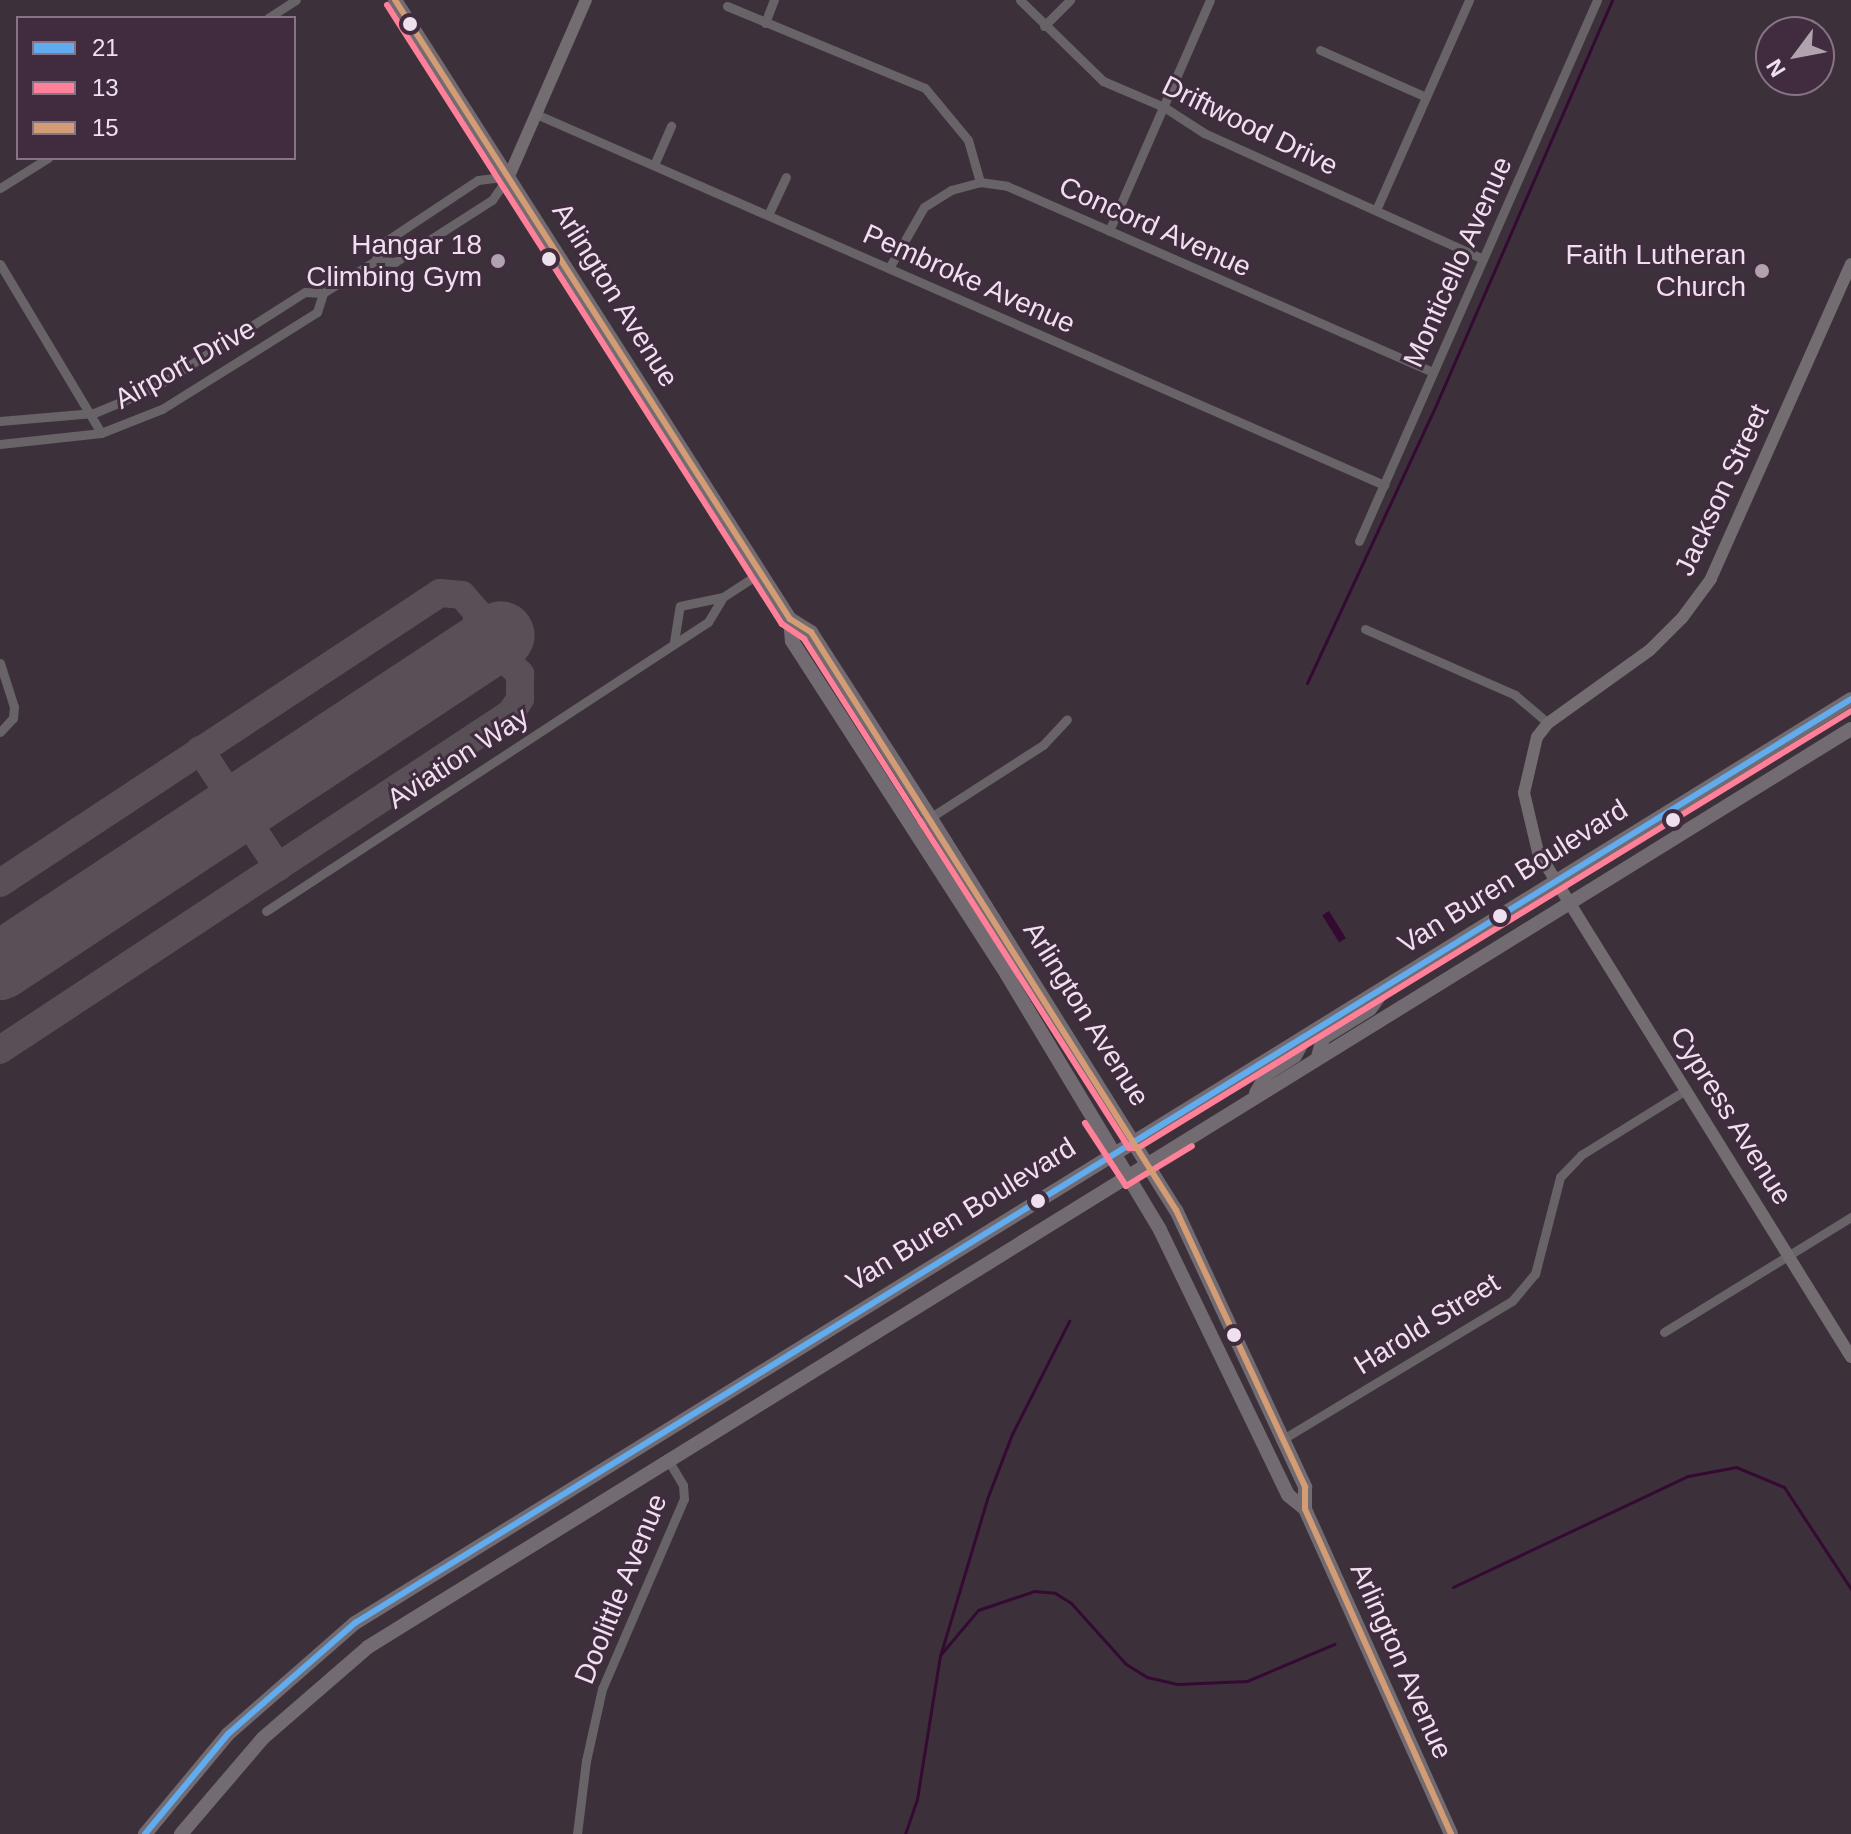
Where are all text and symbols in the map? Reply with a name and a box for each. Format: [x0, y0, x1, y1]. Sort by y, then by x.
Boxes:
legend [16, 16, 296, 160]
unlabelled marker [402, 16, 418, 32]
north arrow [1755, 16, 1835, 96]
text: 21 [92, 34, 119, 61]
text: N [1761, 55, 1791, 81]
street label: Driftwood Drive [1157, 69, 1343, 183]
text: 13 [92, 74, 119, 101]
text: 15 [92, 114, 119, 141]
street label: Monticello Avenue [1396, 151, 1520, 373]
street label: Concord Avenue [1053, 169, 1257, 285]
street label: Arlington Avenue [544, 196, 686, 394]
street label: Pembroke Avenue [857, 217, 1081, 341]
place label: Hangar 18 Climbing Gym [306, 228, 482, 294]
place label: Faith Lutheran Church [1565, 238, 1746, 304]
unlabelled marker [541, 251, 557, 267]
marker: Hangar 18 Climbing Gym [489, 252, 507, 270]
marker: Faith Lutheran Church [1753, 262, 1771, 280]
street label: Airport Drive [109, 312, 261, 416]
street label: Jackson Street [1668, 399, 1776, 581]
street label: Aviation Way [381, 700, 535, 816]
street label: Van Buren Boulevard [1392, 793, 1634, 961]
unlabelled marker [1665, 812, 1681, 828]
unlabelled marker [1492, 908, 1508, 924]
street label: Arlington Avenue [1015, 915, 1157, 1113]
street label: Cypress Avenue [1662, 1020, 1800, 1212]
street label: Van Buren Boulevard [840, 1131, 1082, 1299]
unlabelled marker [1030, 1193, 1046, 1209]
street label: Harold Street [1348, 1266, 1506, 1382]
unlabelled marker [1226, 1327, 1242, 1343]
street label: Doolittle Avenue [567, 1488, 675, 1690]
street label: Arlington Avenue [1342, 1557, 1460, 1765]

